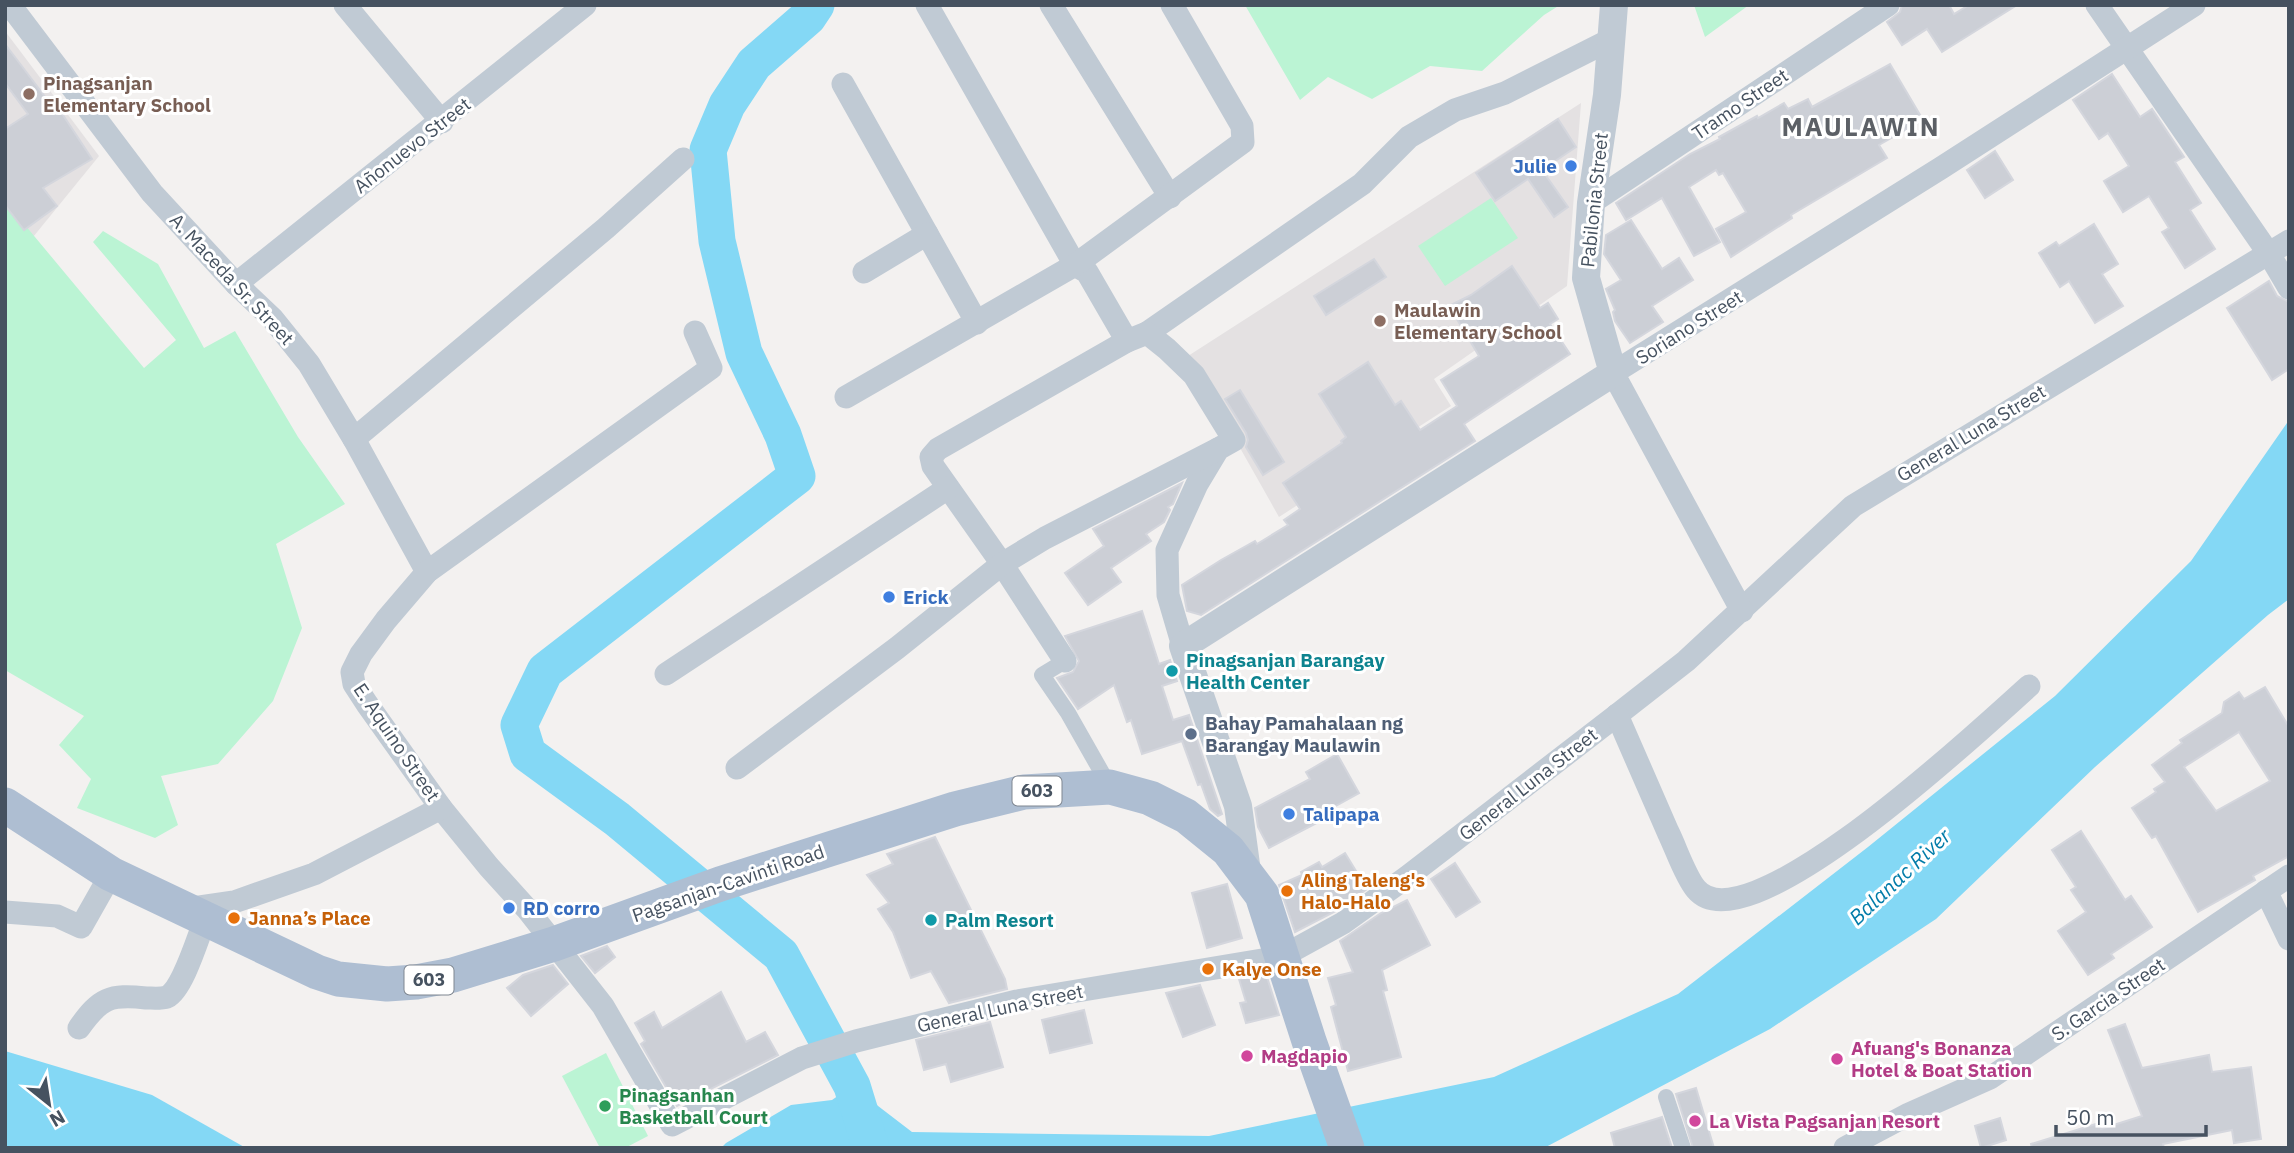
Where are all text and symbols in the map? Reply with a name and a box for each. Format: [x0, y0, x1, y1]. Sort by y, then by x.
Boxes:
street label: Tramo Street [1687, 63, 1793, 145]
place label: Pinagsanjan Elementary School [43, 71, 211, 117]
marker: Pinagsanjan Elementary School [21, 86, 37, 102]
street label: Añonuevo Street [349, 92, 475, 198]
district label: MAULAWIN [1781, 109, 1941, 143]
street label: Pabilonia Street [1575, 131, 1613, 269]
place label: Julie [1513, 154, 1557, 178]
marker: Julie [1563, 158, 1579, 174]
street label: A. Maceda Sr. Street [165, 208, 299, 350]
street label: Soriano Street [1631, 285, 1747, 369]
place label: Maulawin Elementary School [1394, 298, 1562, 344]
marker: Maulawin Elementary School [1372, 313, 1388, 329]
street label: General Luna Street [1892, 379, 2050, 487]
place label: Erick [903, 585, 948, 609]
marker: Erick [881, 589, 897, 605]
place label: Pinagsanjan Barangay Health Center [1186, 648, 1385, 694]
marker: Pinagsanjan Barangay Health Center [1164, 663, 1180, 679]
street label: E. Aquino Street [349, 678, 445, 806]
place label: Bahay Pamahalaan ng Barangay Maulawin [1205, 711, 1404, 757]
street label: General Luna Street [1454, 722, 1602, 846]
marker: Bahay Pamahalaan ng Barangay Maulawin [1183, 726, 1199, 742]
road number: 603 [1012, 776, 1062, 806]
place label: Talipapa [1303, 802, 1380, 826]
marker: Talipapa [1281, 806, 1297, 822]
water label: Balanac River [1842, 821, 1957, 931]
street label: Pagsanjan-Cavinti Road [629, 839, 827, 927]
place label: Aling Taleng's Halo-Halo [1301, 868, 1425, 914]
marker: Aling Taleng's Halo-Halo [1279, 883, 1295, 899]
place label: RD corro [523, 896, 600, 920]
marker: RD corro [501, 900, 517, 916]
place label: Janna’s Place [248, 906, 371, 930]
place label: Palm Resort [945, 908, 1054, 932]
marker: Janna’s Place [226, 910, 242, 926]
marker: Palm Resort [923, 912, 939, 928]
street label: S. Garcia Street [2047, 952, 2169, 1046]
place label: Kalye Onse [1222, 957, 1322, 981]
marker: Kalye Onse [1200, 961, 1216, 977]
road number: 603 [404, 965, 453, 995]
street label: General Luna Street [915, 979, 1085, 1037]
place label: Afuang's Bonanza Hotel & Boat Station [1851, 1036, 2032, 1082]
place label: Magdapio [1261, 1044, 1348, 1068]
marker: Magdapio [1239, 1048, 1255, 1064]
marker: Afuang's Bonanza Hotel & Boat Station [1829, 1051, 1845, 1067]
north arrow [14, 1069, 84, 1139]
place label: Pinagsanhan Basketball Court [619, 1083, 768, 1129]
scale bar [2056, 1094, 2206, 1138]
marker: Pinagsanhan Basketball Court [597, 1098, 613, 1114]
text: 50 m [2066, 1103, 2115, 1131]
text: N [46, 1105, 69, 1133]
place label: La Vista Pagsanjan Resort [1709, 1109, 1940, 1133]
marker: La Vista Pagsanjan Resort [1687, 1113, 1703, 1129]

